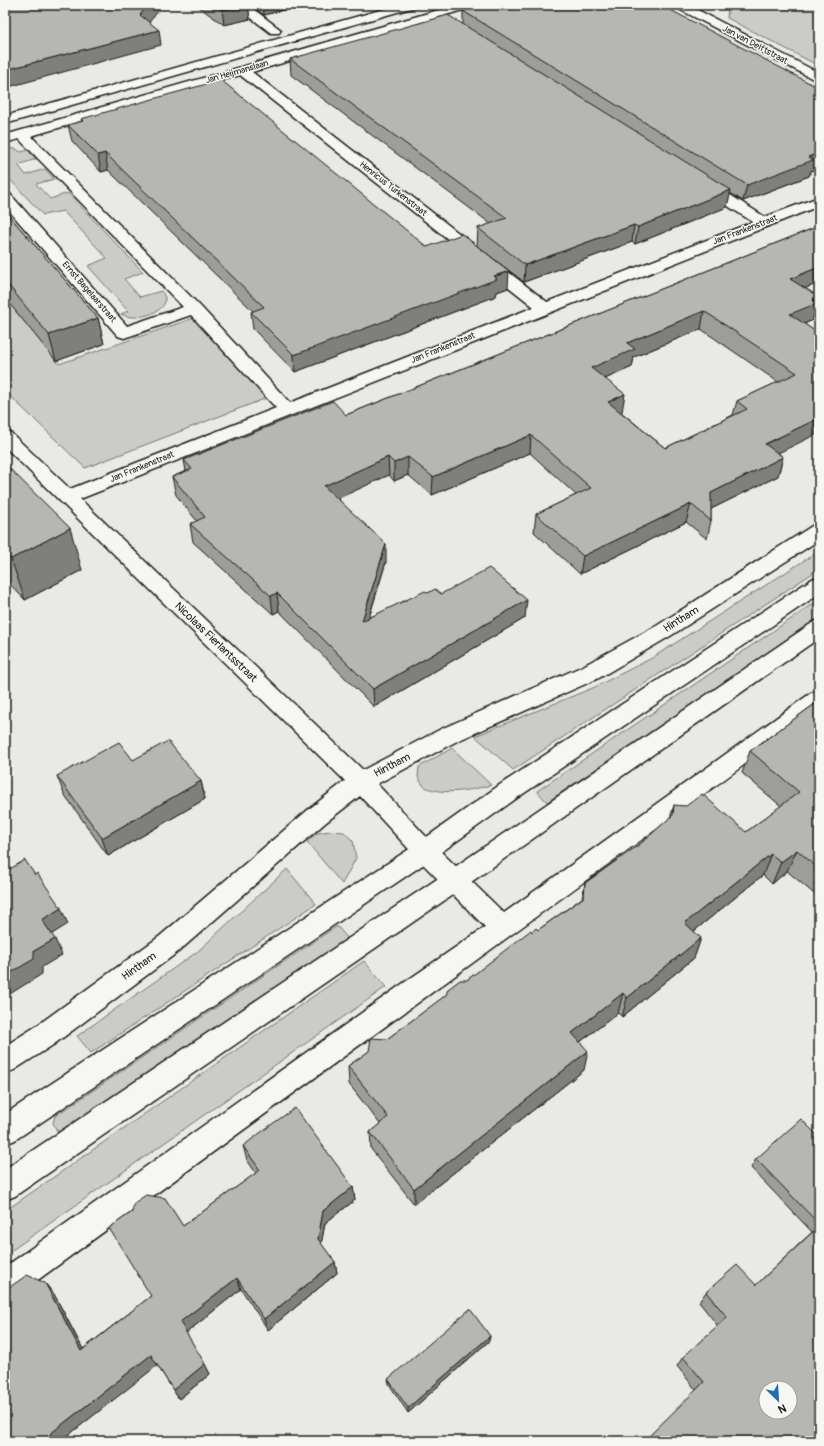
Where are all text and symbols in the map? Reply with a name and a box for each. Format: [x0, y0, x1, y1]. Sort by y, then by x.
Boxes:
street label: Jan van Delftstraat [720, 23, 790, 67]
street label: Jan Heijmanslaan [204, 58, 270, 86]
street label: Henricus Turkenstraat [357, 159, 429, 219]
street label: Jan Frankenstraat [711, 212, 779, 247]
street label: Ernst Bagelaarstraat [60, 259, 119, 325]
street label: Jan Frankenstraat [409, 330, 477, 366]
street label: Jan Frankenstraat [108, 449, 176, 485]
street label: Nicolaas Fierlantsstraat [172, 599, 260, 685]
street label: Hintham [661, 603, 701, 635]
street label: Hintham [372, 750, 413, 780]
street label: Hintham [119, 949, 159, 983]
north arrow [758, 1380, 798, 1420]
text: N [775, 1401, 788, 1416]

